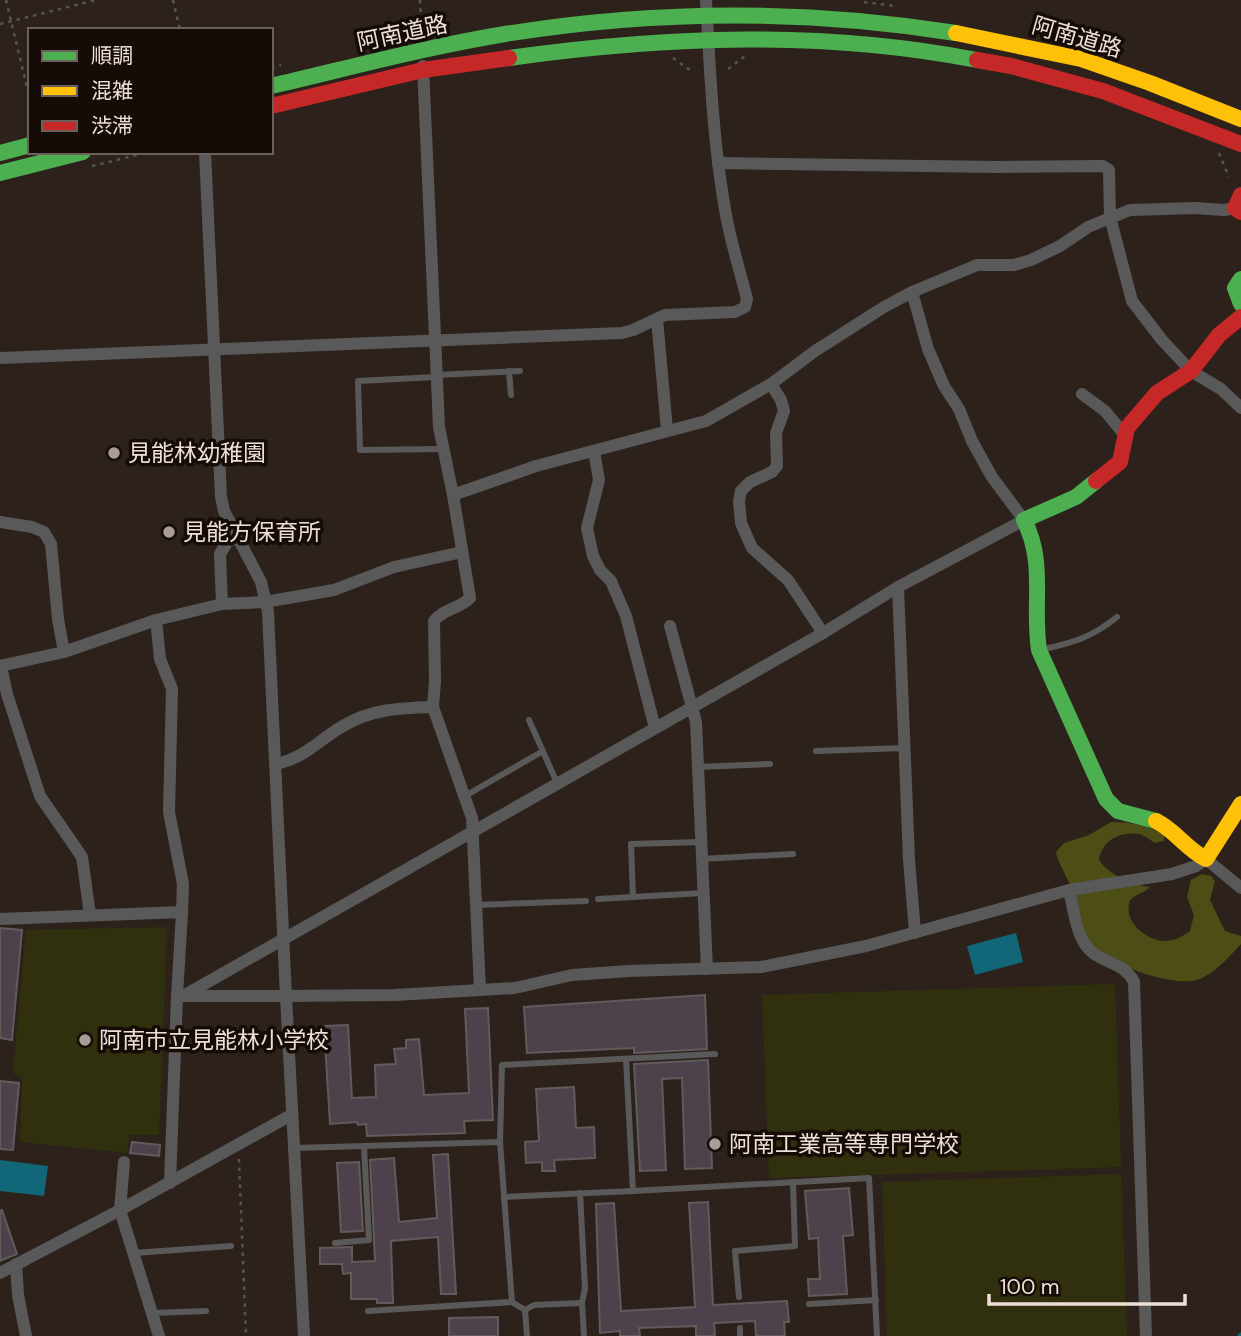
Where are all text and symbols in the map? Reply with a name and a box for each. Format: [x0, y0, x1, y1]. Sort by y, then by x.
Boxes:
street label: 阿南道路 [354, 9, 450, 57]
street label: 阿南道路 [1029, 10, 1125, 64]
legend [28, 28, 273, 154]
text: 順調 [91, 42, 133, 70]
text: 混雑 [91, 77, 133, 105]
text: 渋滞 [91, 112, 133, 140]
place label: 見能林幼稚園 [128, 438, 266, 468]
marker: 見能林幼稚園 [106, 445, 122, 461]
place label: 見能方保育所 [183, 517, 321, 547]
marker: 見能方保育所 [161, 524, 177, 540]
place label: 阿南市立見能林小学校 [99, 1025, 329, 1055]
marker: 阿南市立見能林小学校 [77, 1032, 93, 1048]
place label: 阿南工業高等専門学校 [729, 1129, 959, 1159]
marker: 阿南工業高等専門学校 [707, 1136, 723, 1152]
scale bar [989, 1262, 1185, 1306]
text: 100 m [1000, 1273, 1060, 1301]

